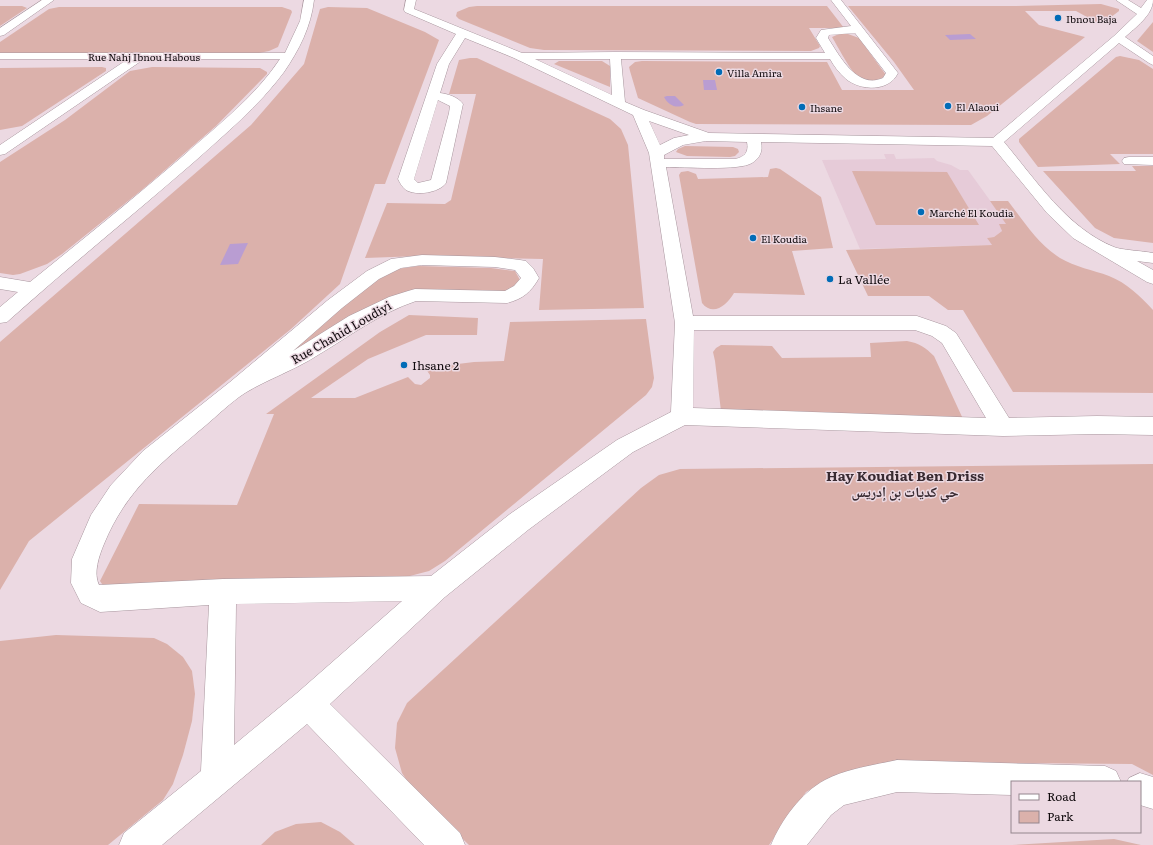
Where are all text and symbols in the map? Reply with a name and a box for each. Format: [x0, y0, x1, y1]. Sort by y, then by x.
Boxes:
place label: Ibnou Baja [1066, 11, 1118, 26]
marker: Ibnou Baja [1053, 13, 1063, 23]
street label: Rue Nahj Ibnou Habous [88, 49, 201, 64]
place label: Villa Amira [727, 65, 783, 80]
marker: Villa Amira [714, 67, 724, 77]
place label: El Alaoui [956, 99, 1000, 114]
place label: Ihsane [810, 100, 842, 115]
marker: El Alaoui [943, 101, 953, 111]
marker: Ihsane [797, 102, 807, 112]
place label: Marché El Koudia [929, 205, 1014, 220]
marker: Marché El Koudia [916, 207, 926, 217]
place label: El Koudia [761, 231, 808, 246]
marker: El Koudia [748, 233, 758, 243]
place label: La Vallée [838, 270, 889, 288]
marker: La Vallée [825, 274, 835, 284]
street label: Rue Chahid Loudiyi [288, 296, 394, 368]
place label: Ihsane 2 [412, 356, 459, 374]
marker: Ihsane 2 [399, 360, 409, 370]
district label: Hay Koudiat Ben Driss حي كديات بن إدريس [826, 465, 984, 503]
legend [1011, 781, 1141, 833]
text: Road [1047, 787, 1077, 805]
text: Park [1047, 807, 1074, 825]

